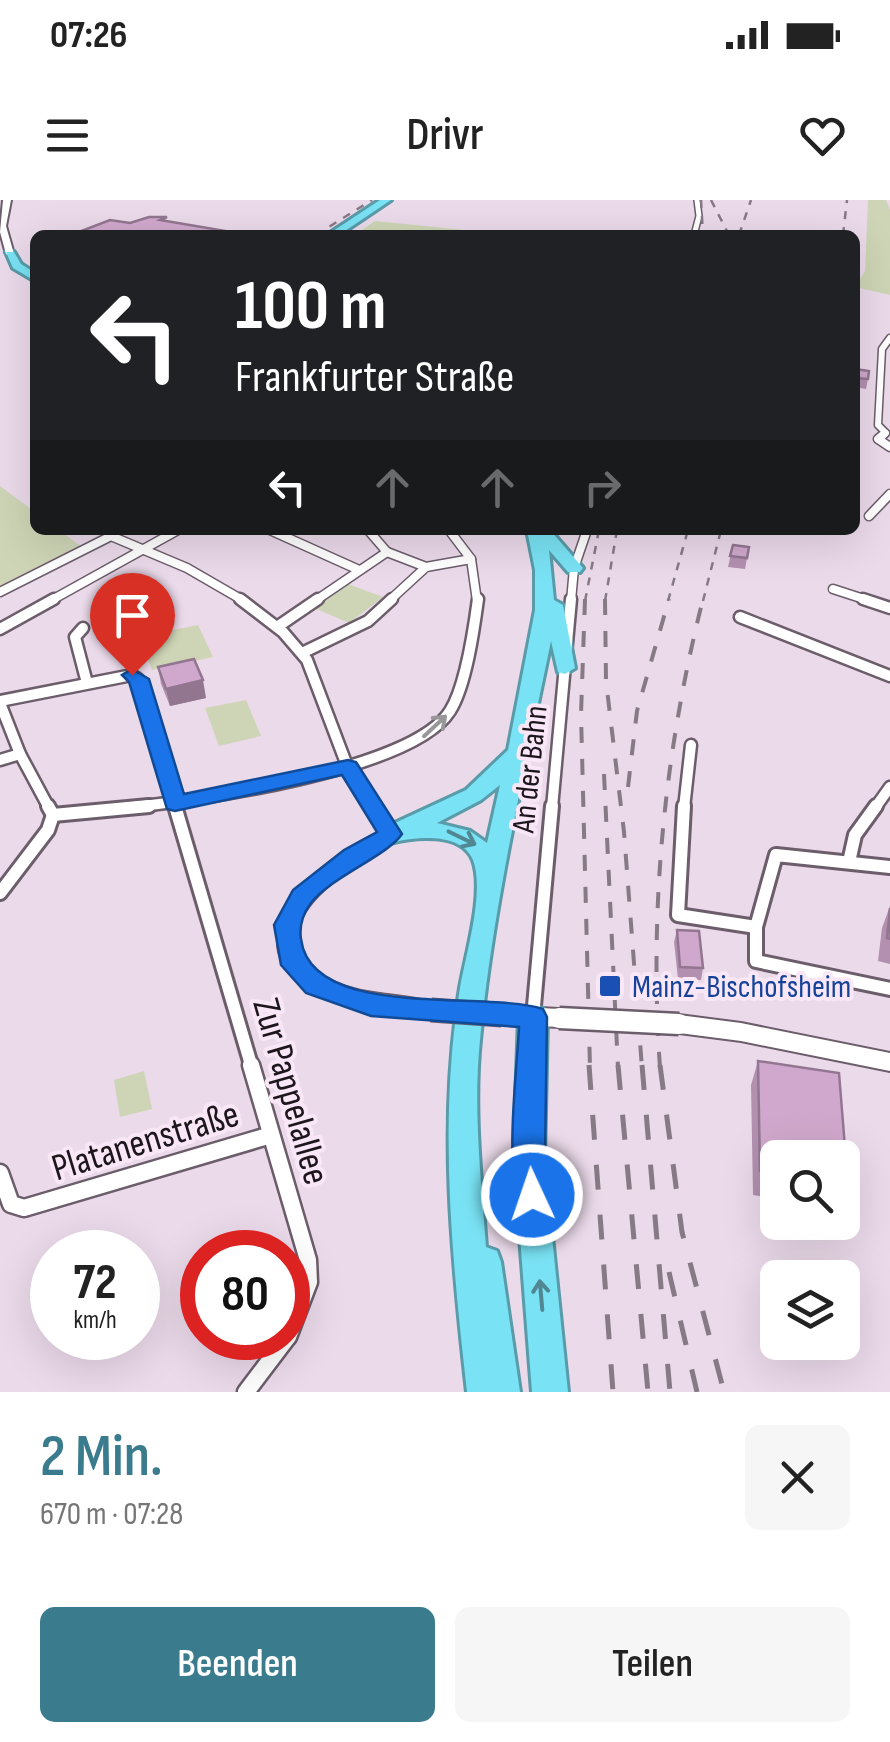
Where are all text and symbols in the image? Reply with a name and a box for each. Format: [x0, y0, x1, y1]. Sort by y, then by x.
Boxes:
text: 07:26 [50, 13, 127, 58]
icon: menu [40, 108, 95, 163]
text: Drivr [407, 108, 483, 163]
icon: heart [795, 108, 850, 163]
text: 100 m [235, 265, 386, 349]
icon: left [70, 270, 200, 400]
text: Frankfurter Straße [235, 350, 514, 405]
icon: left [260, 460, 315, 515]
icon: ahead [365, 460, 420, 515]
icon: ahead [470, 460, 525, 515]
icon: right [575, 460, 630, 515]
pin [90, 573, 175, 676]
icon: arrive [105, 588, 160, 643]
street label: An der Bahn [504, 704, 557, 836]
one-way arrow [422, 715, 447, 738]
one-way arrow [446, 830, 476, 848]
place label: Mainz-Bischofsheim [632, 968, 851, 1007]
marker: Mainz-Bischofsheim [597, 973, 623, 999]
street label: Zur Pappelallee [243, 993, 339, 1190]
street label: Platanenstraße [47, 1092, 244, 1191]
map controls [760, 1140, 860, 1360]
button: search [760, 1140, 860, 1240]
position arrow [480, 1143, 584, 1247]
speed limit sign: 80 [180, 1230, 310, 1360]
text: 72 [73, 1253, 117, 1313]
button: layers [760, 1260, 860, 1360]
one-way arrow [531, 1279, 550, 1311]
text: km/h [73, 1305, 117, 1336]
text: 2 Min. [40, 1421, 163, 1493]
button: close [745, 1425, 850, 1530]
text: 670 m · 07:28 [40, 1495, 183, 1534]
button: Beenden [40, 1607, 435, 1722]
button: Teilen [455, 1607, 850, 1722]

